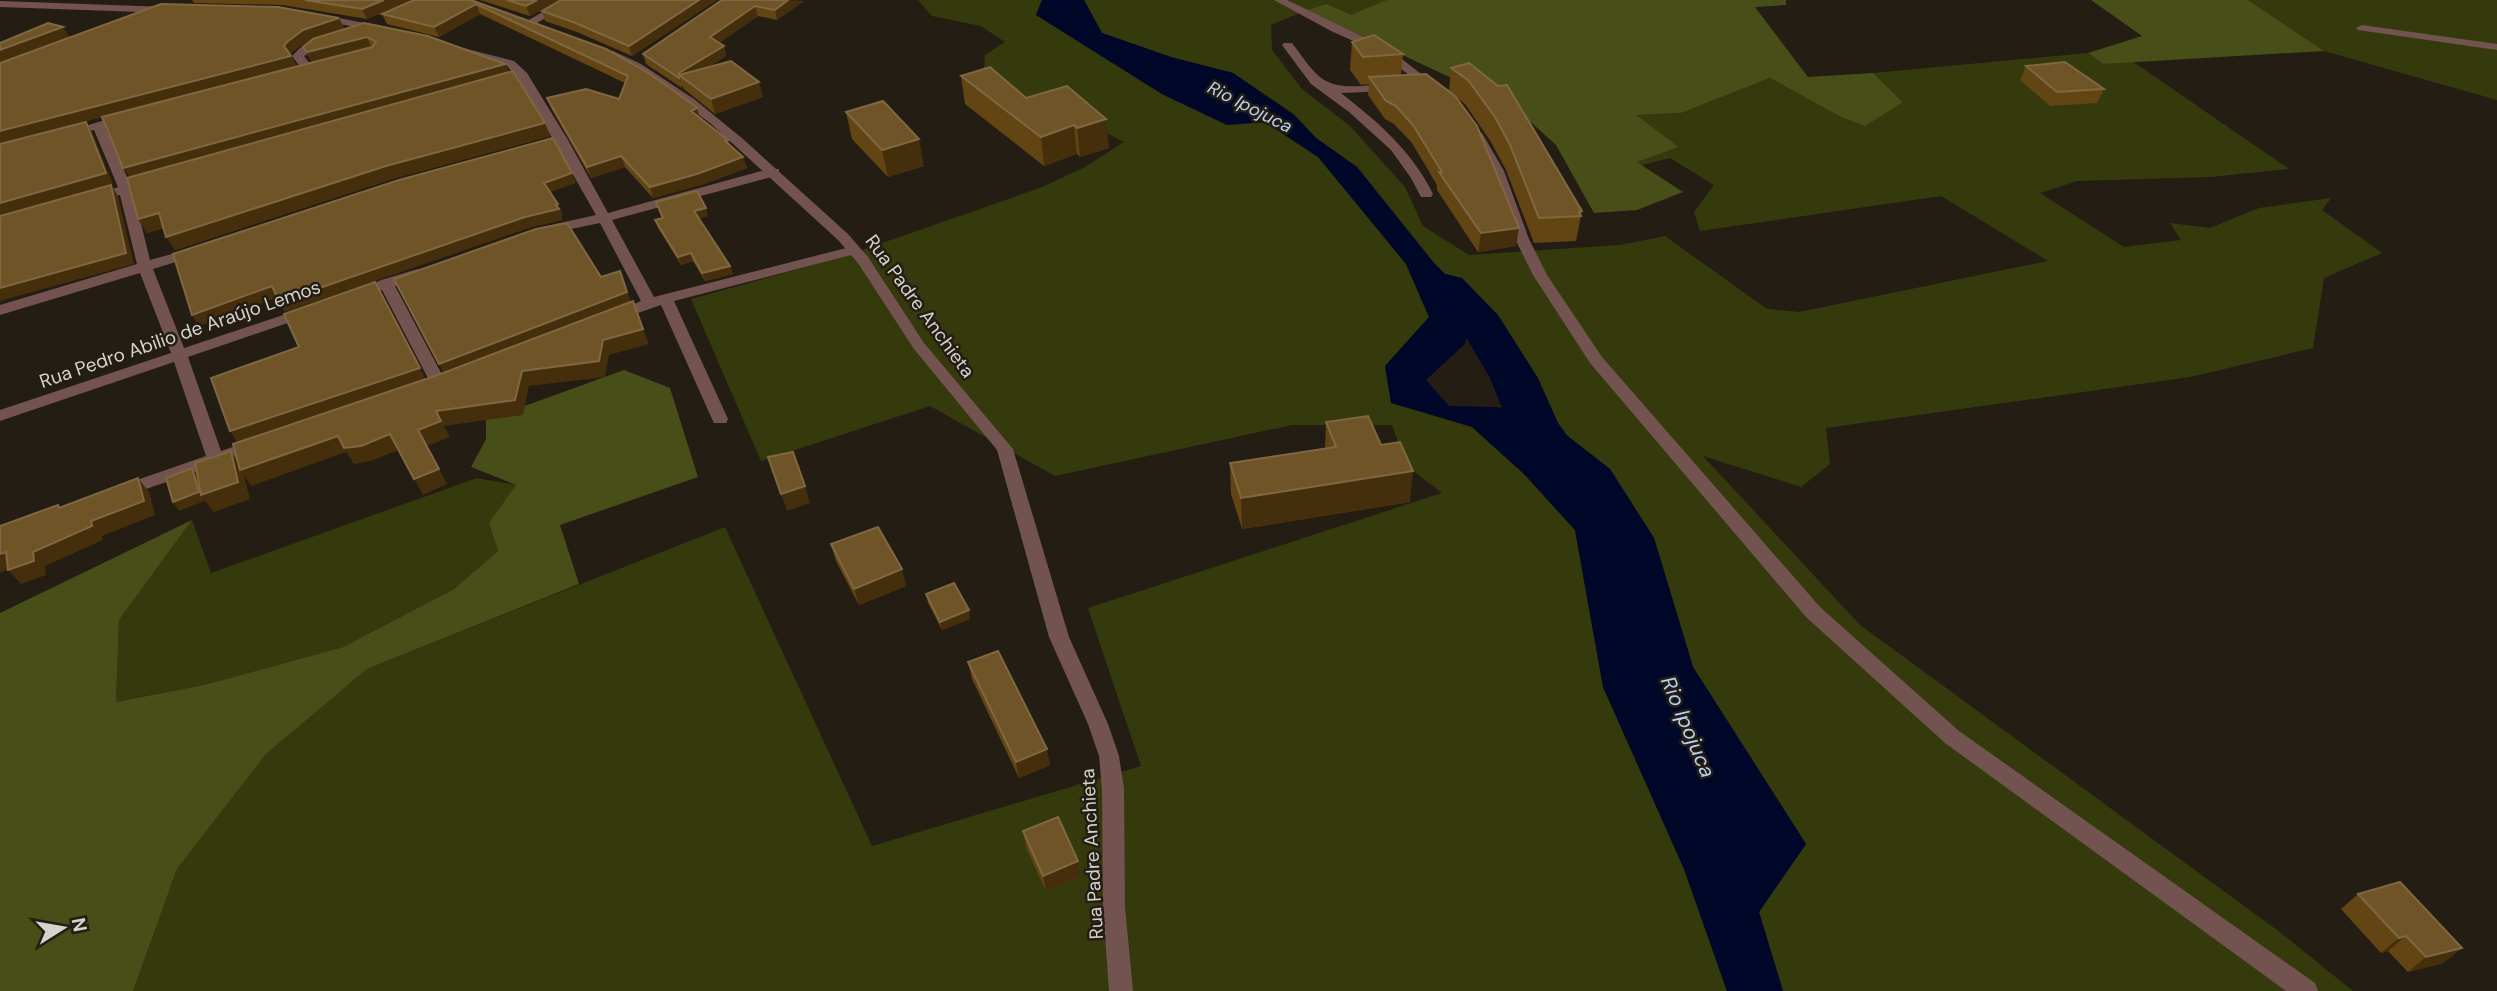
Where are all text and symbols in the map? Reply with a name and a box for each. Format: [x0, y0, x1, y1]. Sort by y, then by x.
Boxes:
water label: Rio Ipojuca [1203, 75, 1297, 139]
street label: Rua Padre Anchieta [860, 229, 980, 383]
street label: Rua Pedro Abilio de Araújo Lemos [36, 274, 324, 394]
water label: Rio Ipojuca [1654, 672, 1722, 782]
street label: Rua Padre Anchieta [1075, 768, 1109, 940]
north arrow [28, 893, 98, 963]
text: N [66, 916, 93, 934]

